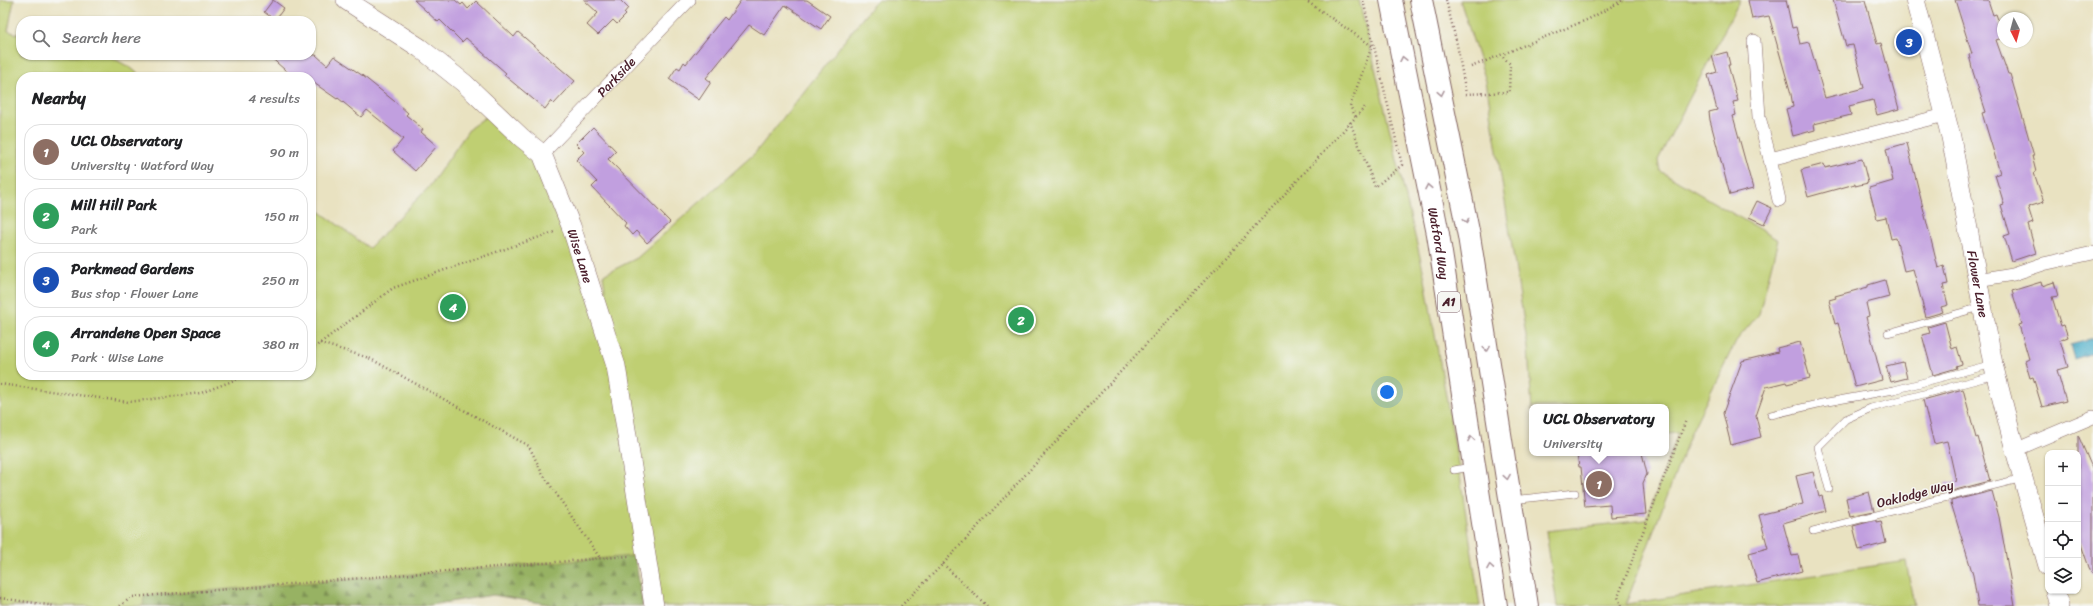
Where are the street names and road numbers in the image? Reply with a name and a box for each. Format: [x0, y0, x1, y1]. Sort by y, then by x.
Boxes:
street label: Parkside [591, 51, 641, 102]
street label: Watford Way [1421, 205, 1456, 282]
street label: Wise Lane [561, 226, 600, 286]
street label: Flower Lane [1961, 248, 1996, 320]
road number: A1 [1438, 292, 1460, 312]
street label: Oaklodge Way [1874, 473, 1956, 515]

